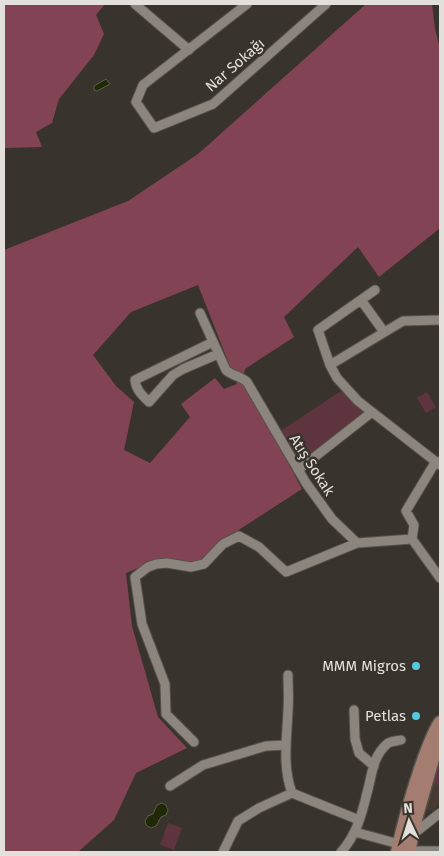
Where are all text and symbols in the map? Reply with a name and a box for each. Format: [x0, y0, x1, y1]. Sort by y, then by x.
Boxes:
street label: Nar Sokağı [202, 34, 268, 96]
street label: Atış Sokak [286, 431, 339, 499]
place label: MMM Migros [322, 657, 406, 675]
marker: MMM Migros [410, 660, 422, 672]
place label: Petlas [365, 707, 406, 725]
marker: Petlas [410, 710, 422, 722]
north arrow [384, 796, 434, 846]
text: N [403, 800, 413, 817]

